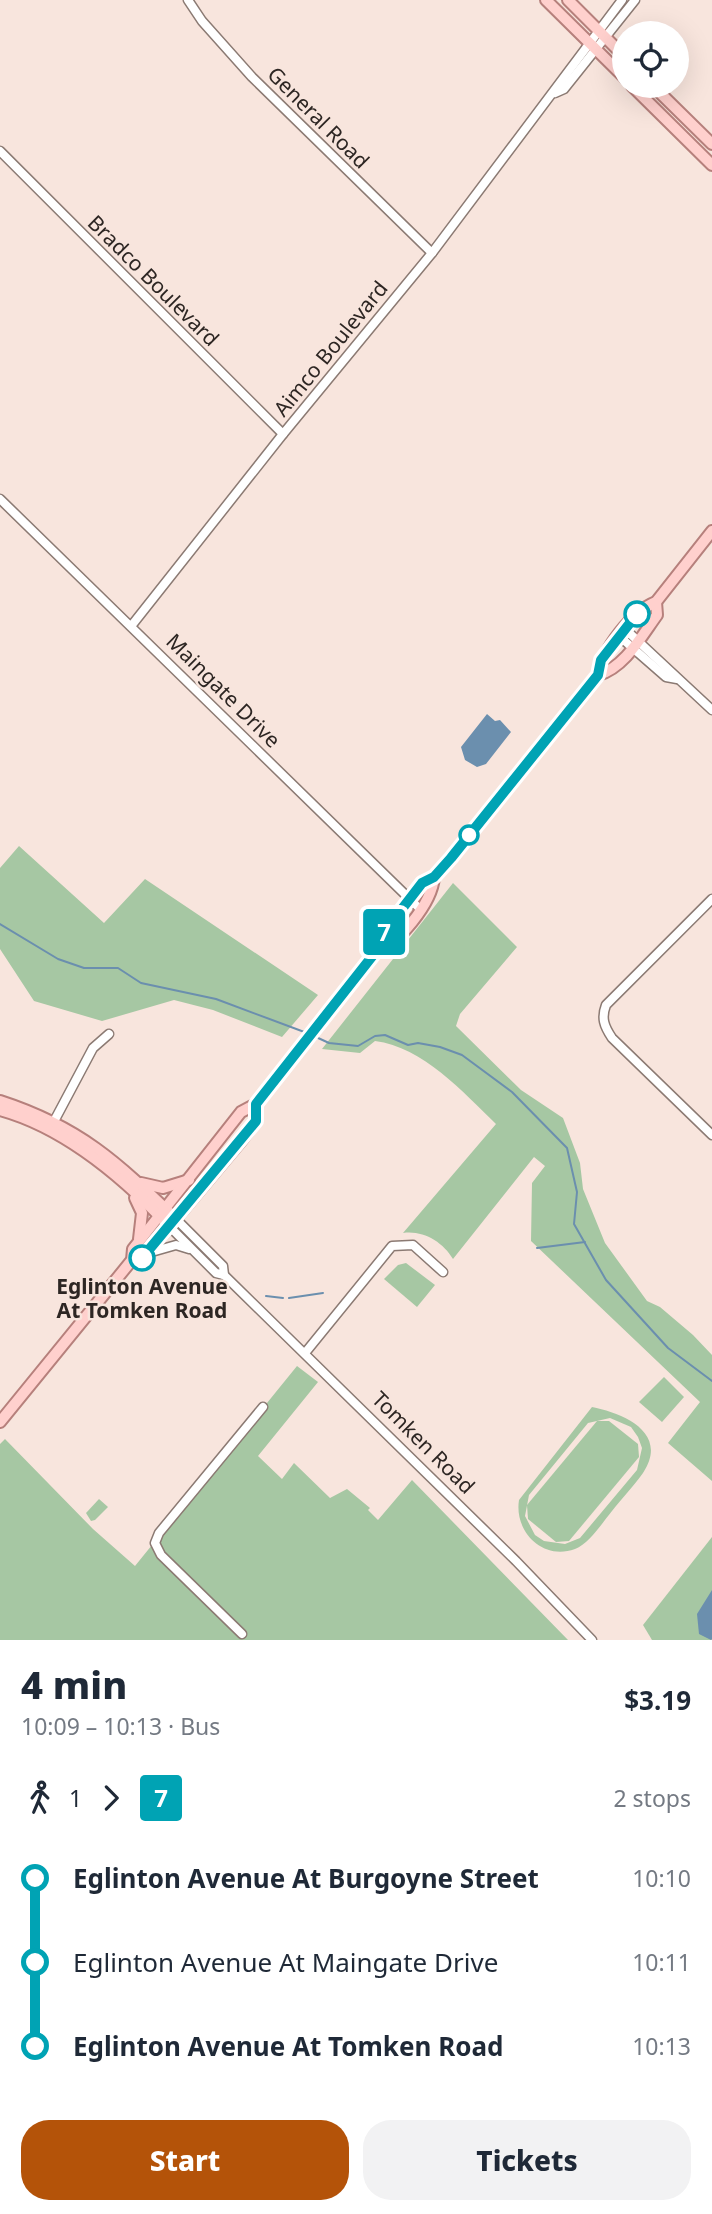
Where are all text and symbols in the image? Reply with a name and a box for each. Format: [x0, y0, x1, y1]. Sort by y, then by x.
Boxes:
map controls [612, 21, 689, 98]
button: locate [612, 21, 689, 98]
street label: General Road [262, 60, 376, 174]
street label: Bradco Boulevard [82, 209, 225, 352]
street label: Aimco Boulevard [267, 275, 393, 422]
unlabelled marker [624, 601, 650, 627]
street label: Maingate Drive [161, 627, 287, 753]
unlabelled marker [459, 825, 479, 845]
line badge: 7 [361, 909, 407, 955]
text: 7 [377, 915, 391, 948]
marker: Eglinton Avenue At Tomken Road [129, 1245, 155, 1271]
place label: Eglinton Avenue At Tomken Road [56, 1272, 228, 1324]
street label: Tomken Road [366, 1385, 481, 1500]
text: 4 min [21, 1658, 127, 1710]
text: $3.19 [624, 1682, 691, 1718]
text: 10:09 – 10:13 · Bus [21, 1710, 220, 1742]
icon: walk [21, 1779, 59, 1817]
icon: forward [92, 1779, 130, 1817]
text: 7 [154, 1781, 168, 1814]
text: 1 [69, 1782, 82, 1814]
text: 2 stops [613, 1782, 691, 1814]
text: Eglinton Avenue At Burgoyne Street [73, 1860, 539, 1896]
text: 10:10 [632, 1862, 691, 1894]
text: Eglinton Avenue At Maingate Drive [73, 1944, 498, 1980]
text: 10:11 [632, 1946, 691, 1978]
text: Eglinton Avenue At Tomken Road [73, 2028, 503, 2064]
text: 10:13 [632, 2030, 691, 2062]
button: Start [21, 2120, 349, 2200]
button: Tickets [363, 2120, 691, 2200]

